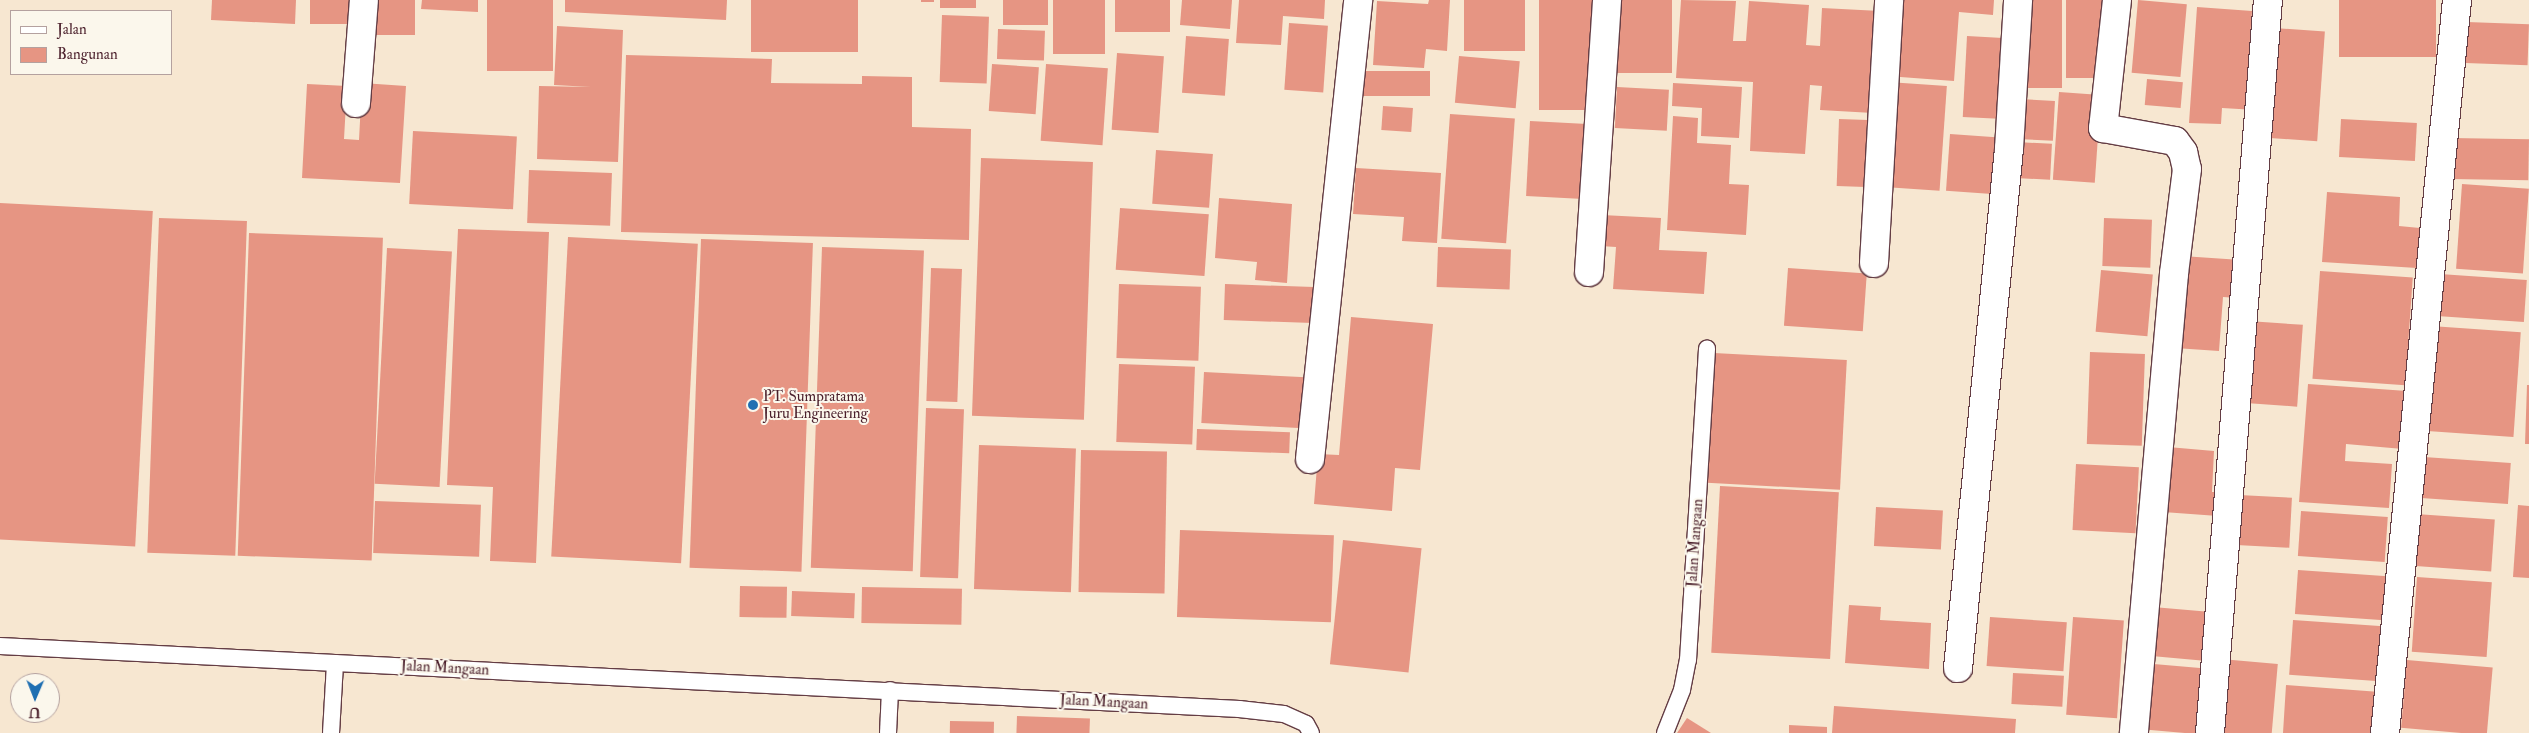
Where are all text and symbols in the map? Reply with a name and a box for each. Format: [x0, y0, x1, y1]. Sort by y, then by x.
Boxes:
legend [10, 10, 172, 75]
text: Jalan [57, 20, 87, 39]
text: Bangunan [57, 45, 118, 64]
place label: PT. Sumpratama Juru Engineering [763, 387, 868, 422]
marker: PT. Sumpratama Juru Engineering [747, 399, 759, 411]
street label: Jalan Mangaan [1683, 498, 1707, 588]
street label: Jalan Mangaan [400, 657, 490, 679]
north arrow [10, 673, 60, 723]
street label: Jalan Mangaan [1059, 691, 1149, 713]
text: U [29, 704, 41, 721]

